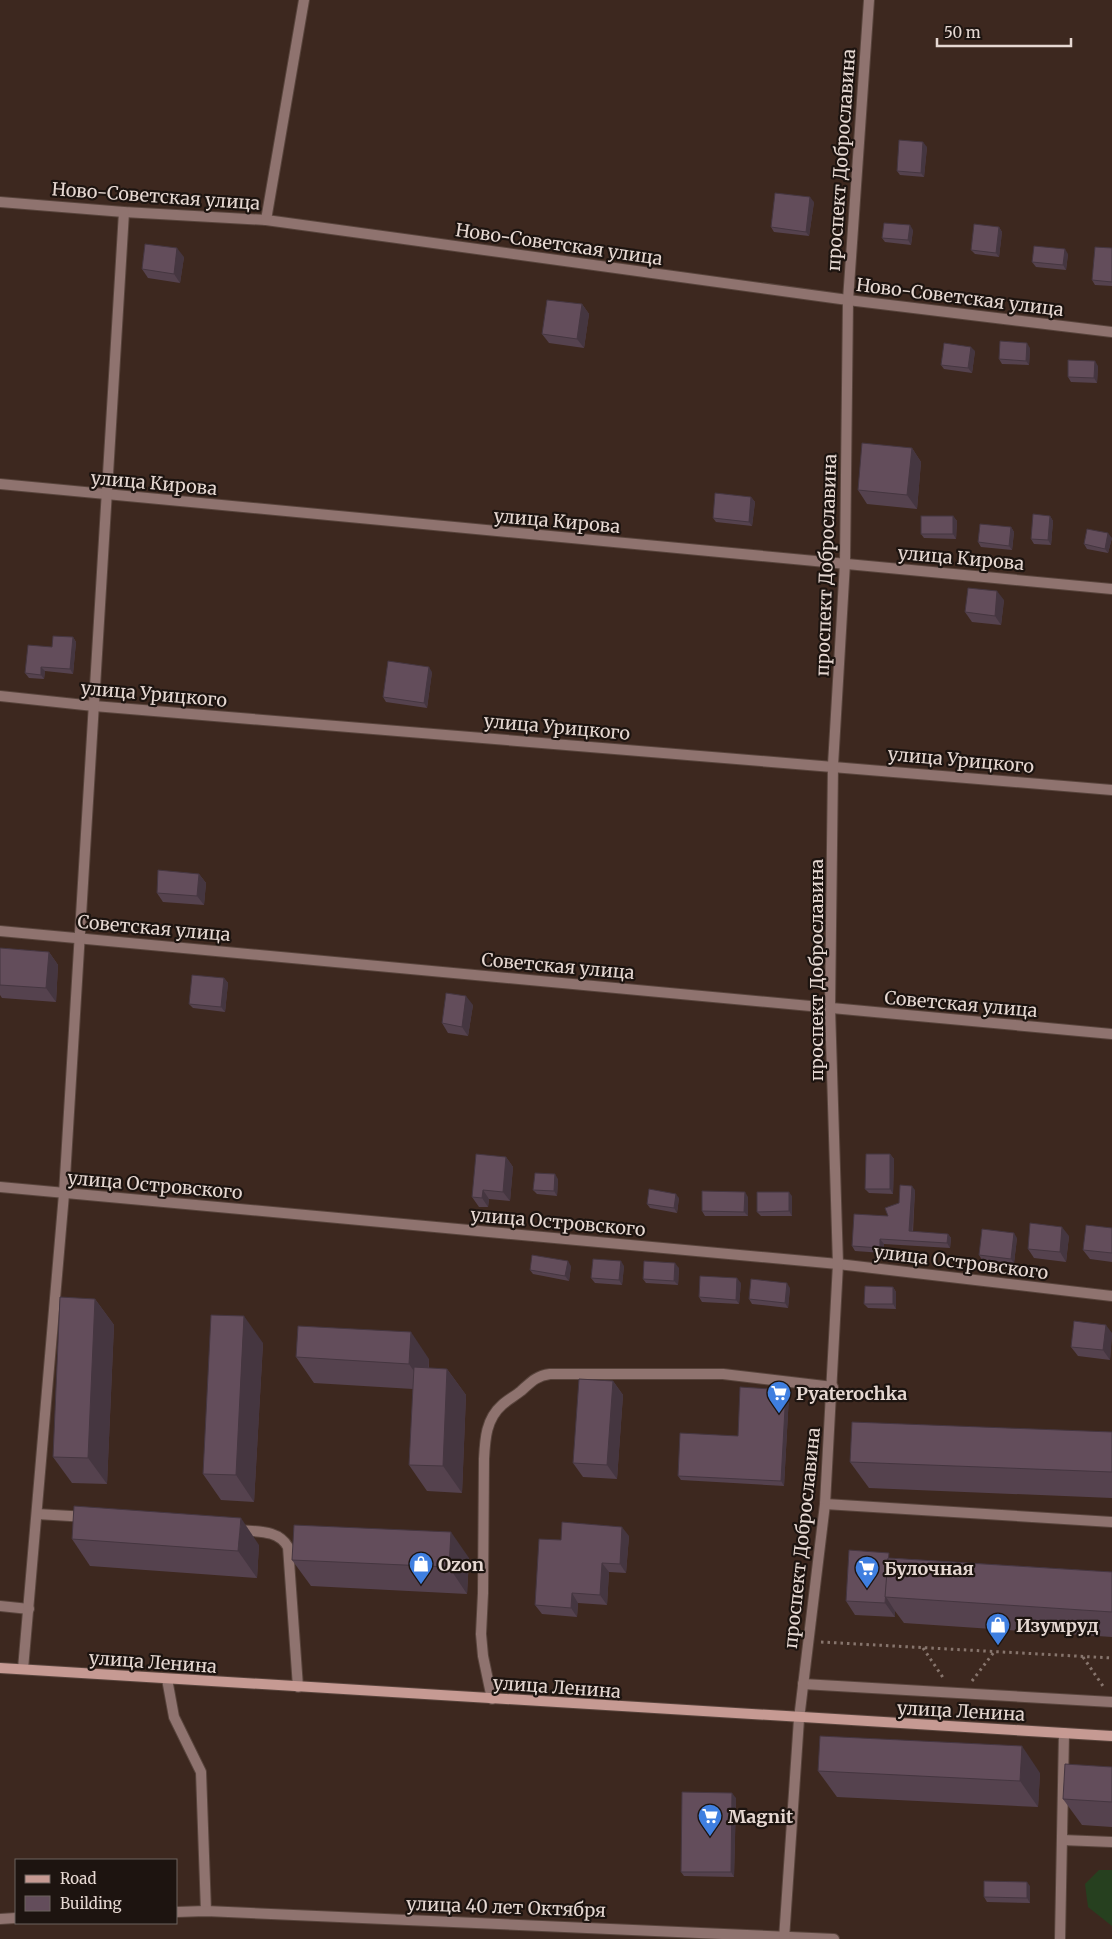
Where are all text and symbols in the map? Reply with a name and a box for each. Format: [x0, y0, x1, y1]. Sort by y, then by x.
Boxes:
scale bar [937, 15, 1071, 47]
text: 50 m [944, 23, 981, 42]
street label: проспект Доброславина [822, 48, 860, 272]
street label: Ново-Советская улица [51, 177, 261, 215]
street label: Ново-Советская улица [454, 218, 664, 270]
street label: Ново-Советская улица [855, 273, 1065, 321]
street label: проспект Доброславина [811, 453, 841, 677]
street label: улица Кирова [90, 466, 219, 500]
street label: улица Кирова [493, 504, 622, 538]
street label: улица Кирова [897, 541, 1026, 575]
street label: улица Урицкого [80, 676, 228, 712]
street label: улица Урицкого [483, 709, 631, 745]
street label: улица Урицкого [887, 742, 1035, 778]
street label: проспект Доброславина [805, 858, 828, 1081]
street label: Советская улица [76, 910, 232, 946]
street label: Советская улица [480, 948, 636, 984]
street label: Советская улица [883, 986, 1039, 1022]
street label: улица Островского [66, 1166, 244, 1204]
street label: улица Островского [469, 1203, 647, 1241]
street label: улица Островского [872, 1240, 1050, 1284]
supermarket icon: Pyaterochka [766, 1380, 792, 1414]
place label: Pyaterochka [796, 1382, 907, 1405]
street label: проспект Доброславина [779, 1426, 825, 1650]
shop icon: Ozon [408, 1551, 434, 1585]
place label: Ozon [438, 1553, 484, 1576]
supermarket icon: Булочная [854, 1555, 880, 1589]
place label: Булочная [884, 1557, 974, 1580]
shop icon: Изумруд [985, 1612, 1011, 1646]
place label: Изумруд [1016, 1614, 1099, 1637]
street label: улица Ленина [88, 1646, 218, 1678]
street label: улица Ленина [492, 1671, 622, 1703]
street label: улица Ленина [896, 1696, 1026, 1726]
supermarket icon: Magnit [697, 1803, 723, 1837]
place label: Magnit [728, 1805, 794, 1828]
legend [15, 1859, 178, 1924]
text: Road [60, 1869, 96, 1888]
street label: улица 40 лет Октября [406, 1892, 607, 1922]
text: Building [60, 1894, 122, 1913]

